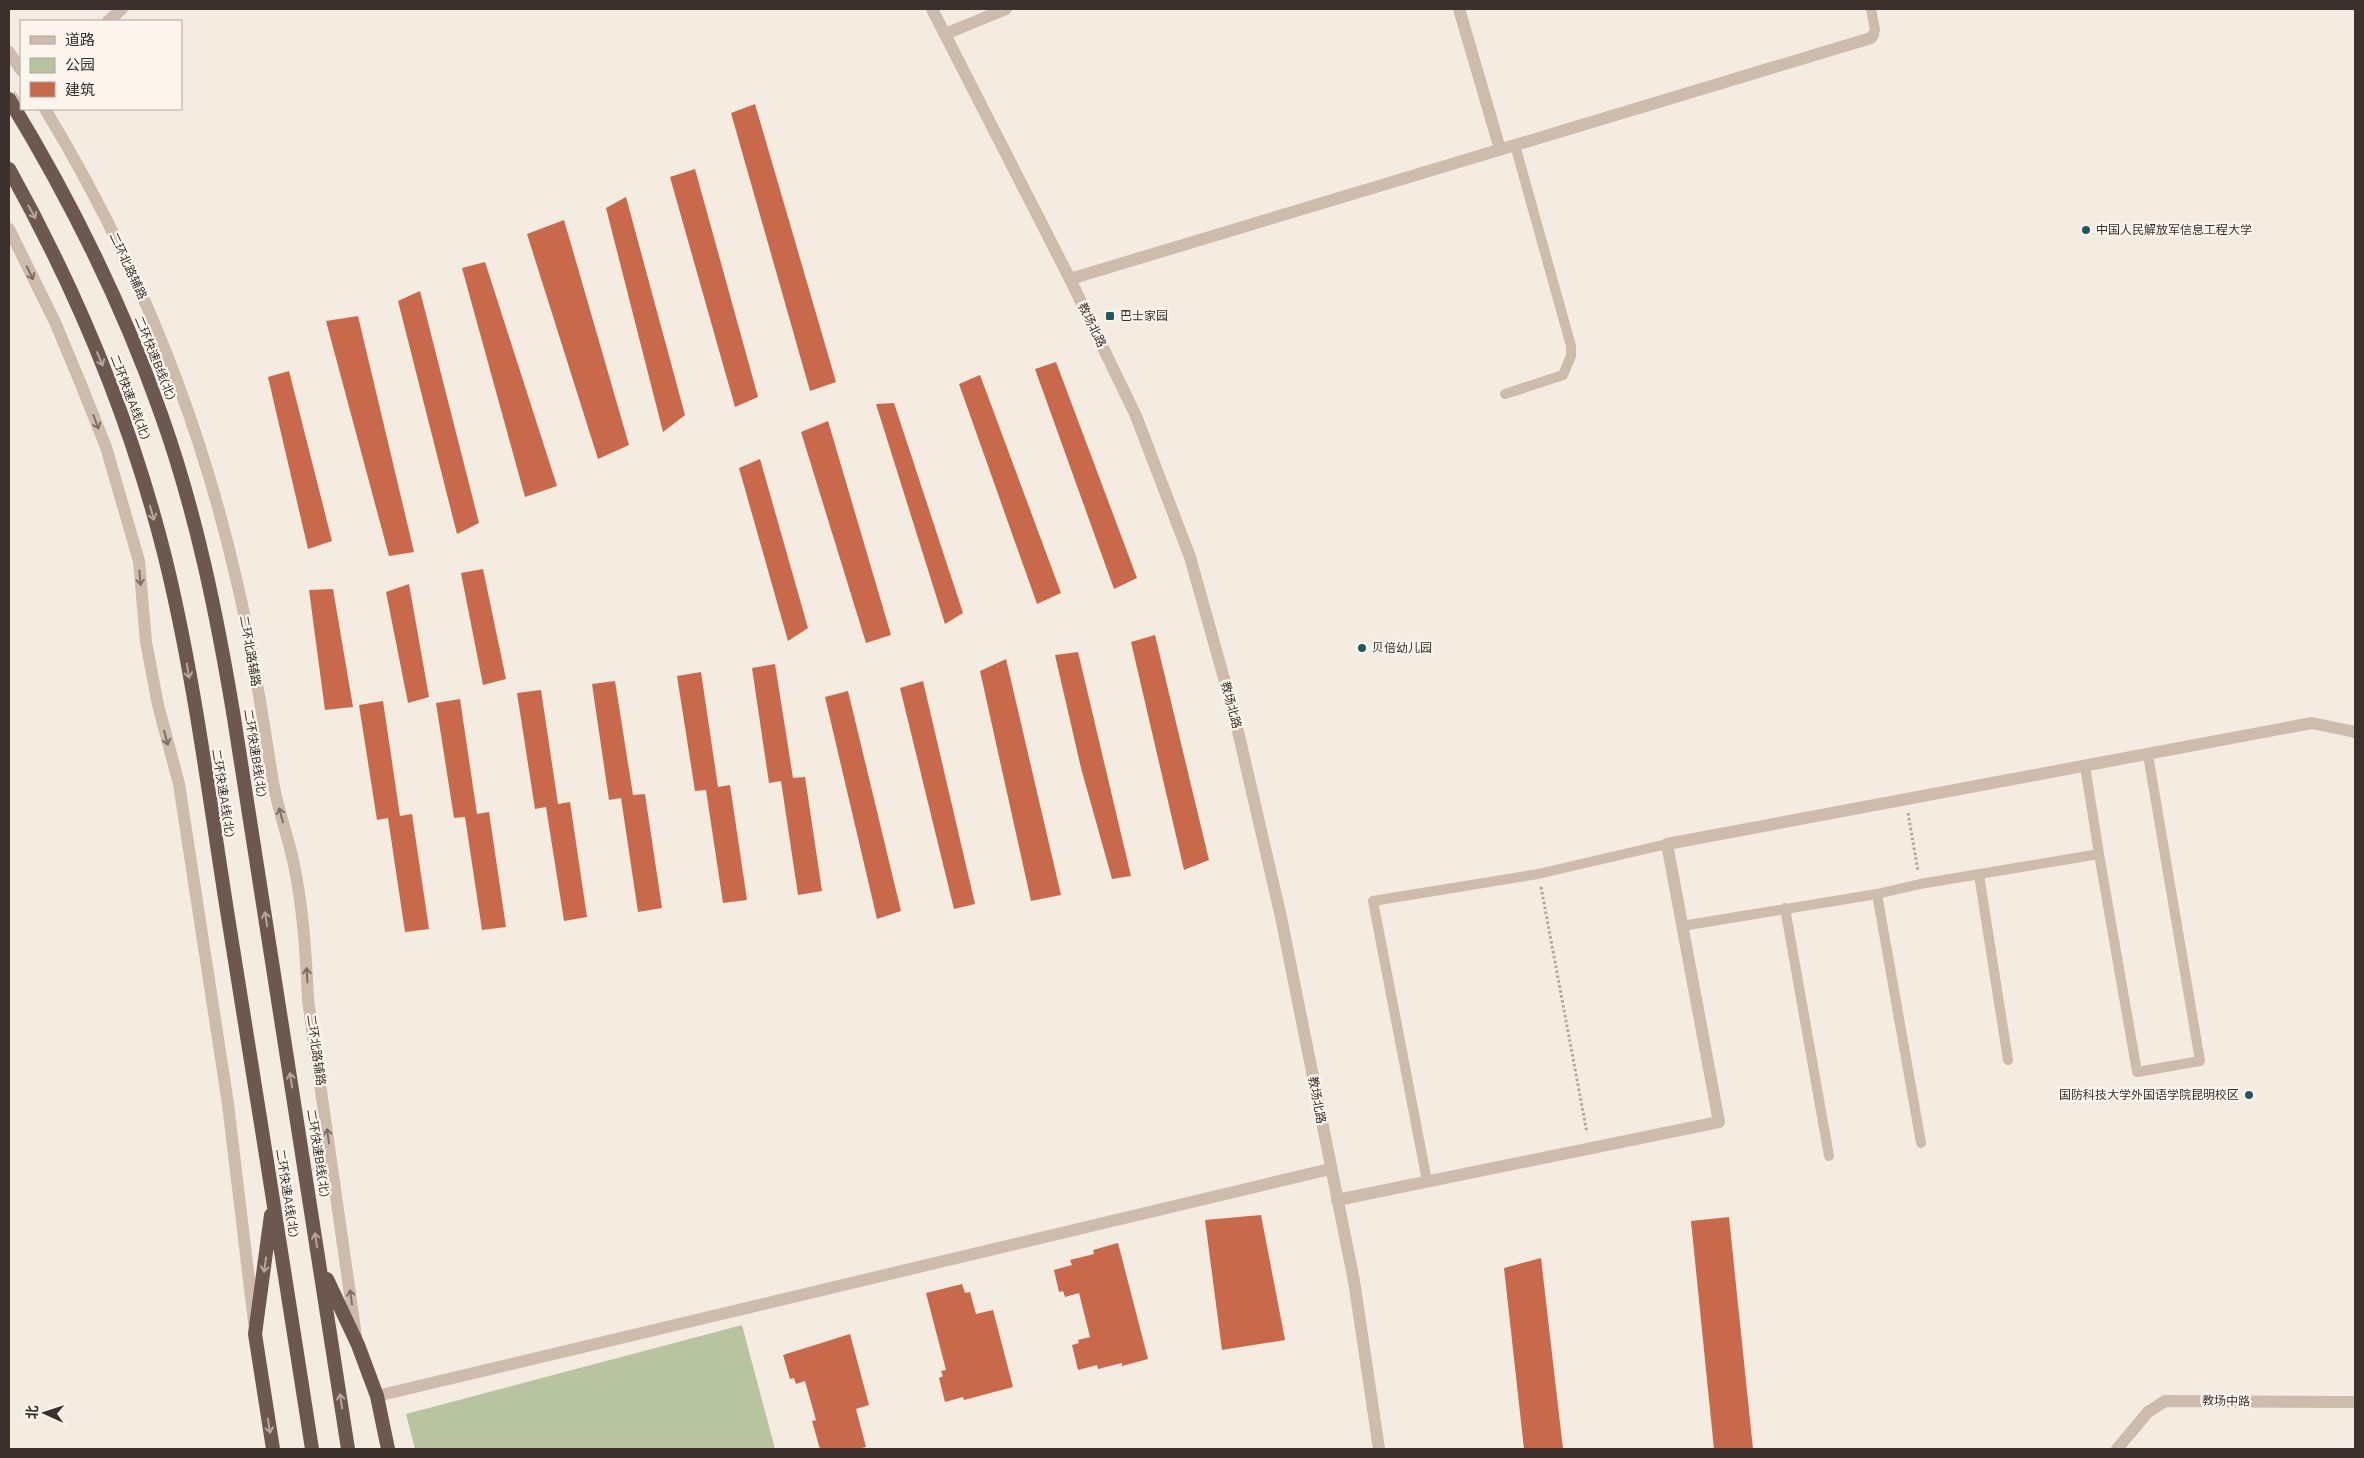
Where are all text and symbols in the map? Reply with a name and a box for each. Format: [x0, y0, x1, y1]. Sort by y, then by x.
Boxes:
legend [20, 20, 182, 110]
text: 道路 [65, 30, 95, 48]
text: 公园 [65, 55, 95, 73]
text: 建筑 [65, 80, 95, 98]
one-way arrow [27, 204, 37, 219]
place label: 中国人民解放军信息工程大学 [2096, 222, 2252, 236]
marker: 中国人民解放军信息工程大学 [2080, 224, 2092, 236]
street label: 二环北路辅路 [107, 230, 150, 301]
one-way arrow [26, 265, 36, 280]
street label: 教场北路 [1076, 300, 1110, 349]
place label: 巴士家园 [1120, 308, 1168, 322]
marker: 巴士家园 [1104, 310, 1116, 322]
street label: 二环快速B线(北) [133, 314, 179, 402]
one-way arrow [96, 351, 106, 366]
street label: 二环快速A线(北) [108, 352, 154, 441]
one-way arrow [92, 414, 101, 429]
one-way arrow [148, 505, 158, 521]
one-way arrow [135, 569, 145, 585]
street label: 二环北路辅路 [238, 614, 264, 688]
place label: 贝倍幼儿园 [1372, 640, 1432, 654]
marker: 贝倍幼儿园 [1356, 642, 1368, 654]
one-way arrow [183, 663, 193, 679]
street label: 教场北路 [1219, 680, 1245, 730]
street label: 二环快速B线(北) [242, 708, 270, 798]
one-way arrow [162, 729, 172, 745]
street label: 二环快速A线(北) [210, 748, 238, 838]
one-way arrow [276, 808, 285, 824]
one-way arrow [261, 912, 271, 928]
one-way arrow [303, 967, 312, 983]
street label: 二环北路辅路 [305, 1013, 329, 1086]
one-way arrow [286, 1072, 296, 1088]
street label: 教场北路 [1307, 1075, 1329, 1125]
place label: 国防科技大学外国语学院昆明校区 [2059, 1087, 2239, 1101]
marker: 国防科技大学外国语学院昆明校区 [2243, 1089, 2255, 1101]
street label: 二环快速B线(北) [305, 1108, 333, 1198]
one-way arrow [323, 1129, 333, 1145]
street label: 二环快速A线(北) [274, 1148, 302, 1238]
one-way arrow [311, 1233, 321, 1249]
one-way arrow [260, 1257, 270, 1273]
one-way arrow [345, 1290, 355, 1306]
north arrow [20, 1388, 70, 1438]
one-way arrow [336, 1393, 346, 1409]
street label: 教场中路 [2202, 1393, 2250, 1407]
text: 北 [23, 1405, 40, 1420]
one-way arrow [265, 1418, 275, 1434]

